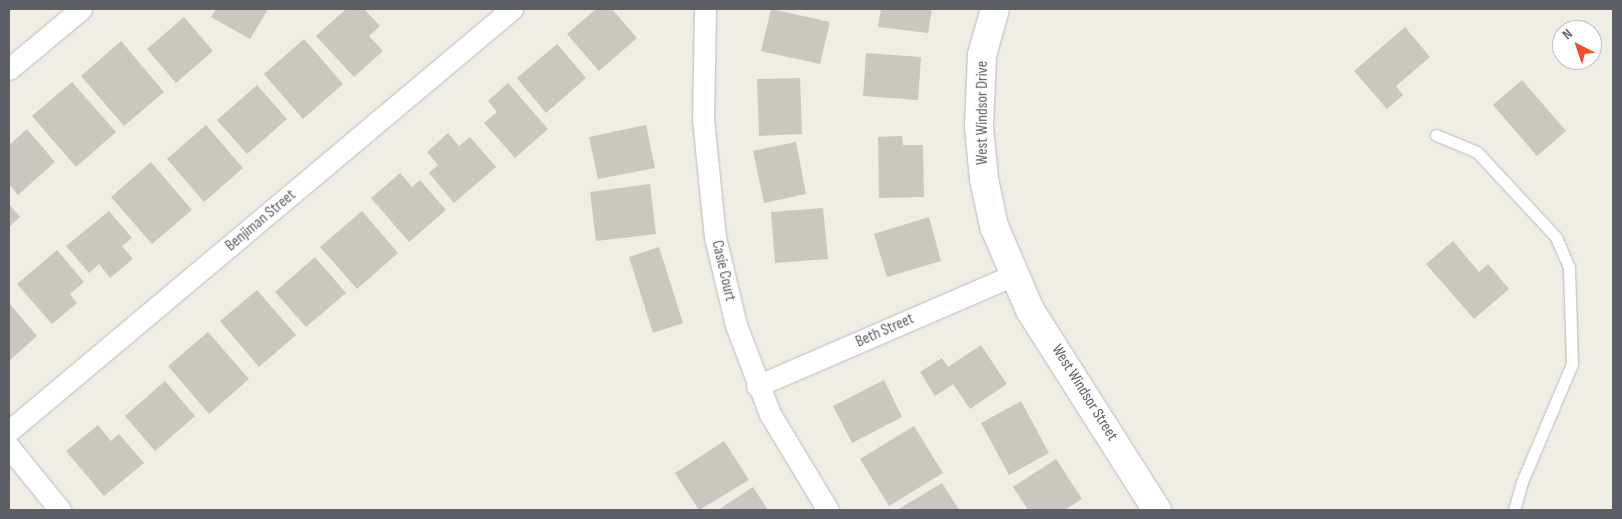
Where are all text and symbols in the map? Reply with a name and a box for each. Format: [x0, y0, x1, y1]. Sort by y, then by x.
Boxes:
north arrow [1552, 20, 1602, 70]
text: N [1559, 25, 1576, 43]
street label: West Windsor Drive [973, 61, 993, 165]
street label: Benjiman Street [222, 186, 300, 256]
street label: Casie Court [707, 239, 739, 303]
street label: Beth Street [853, 310, 917, 352]
street label: West Windsor Street [1047, 341, 1121, 445]

